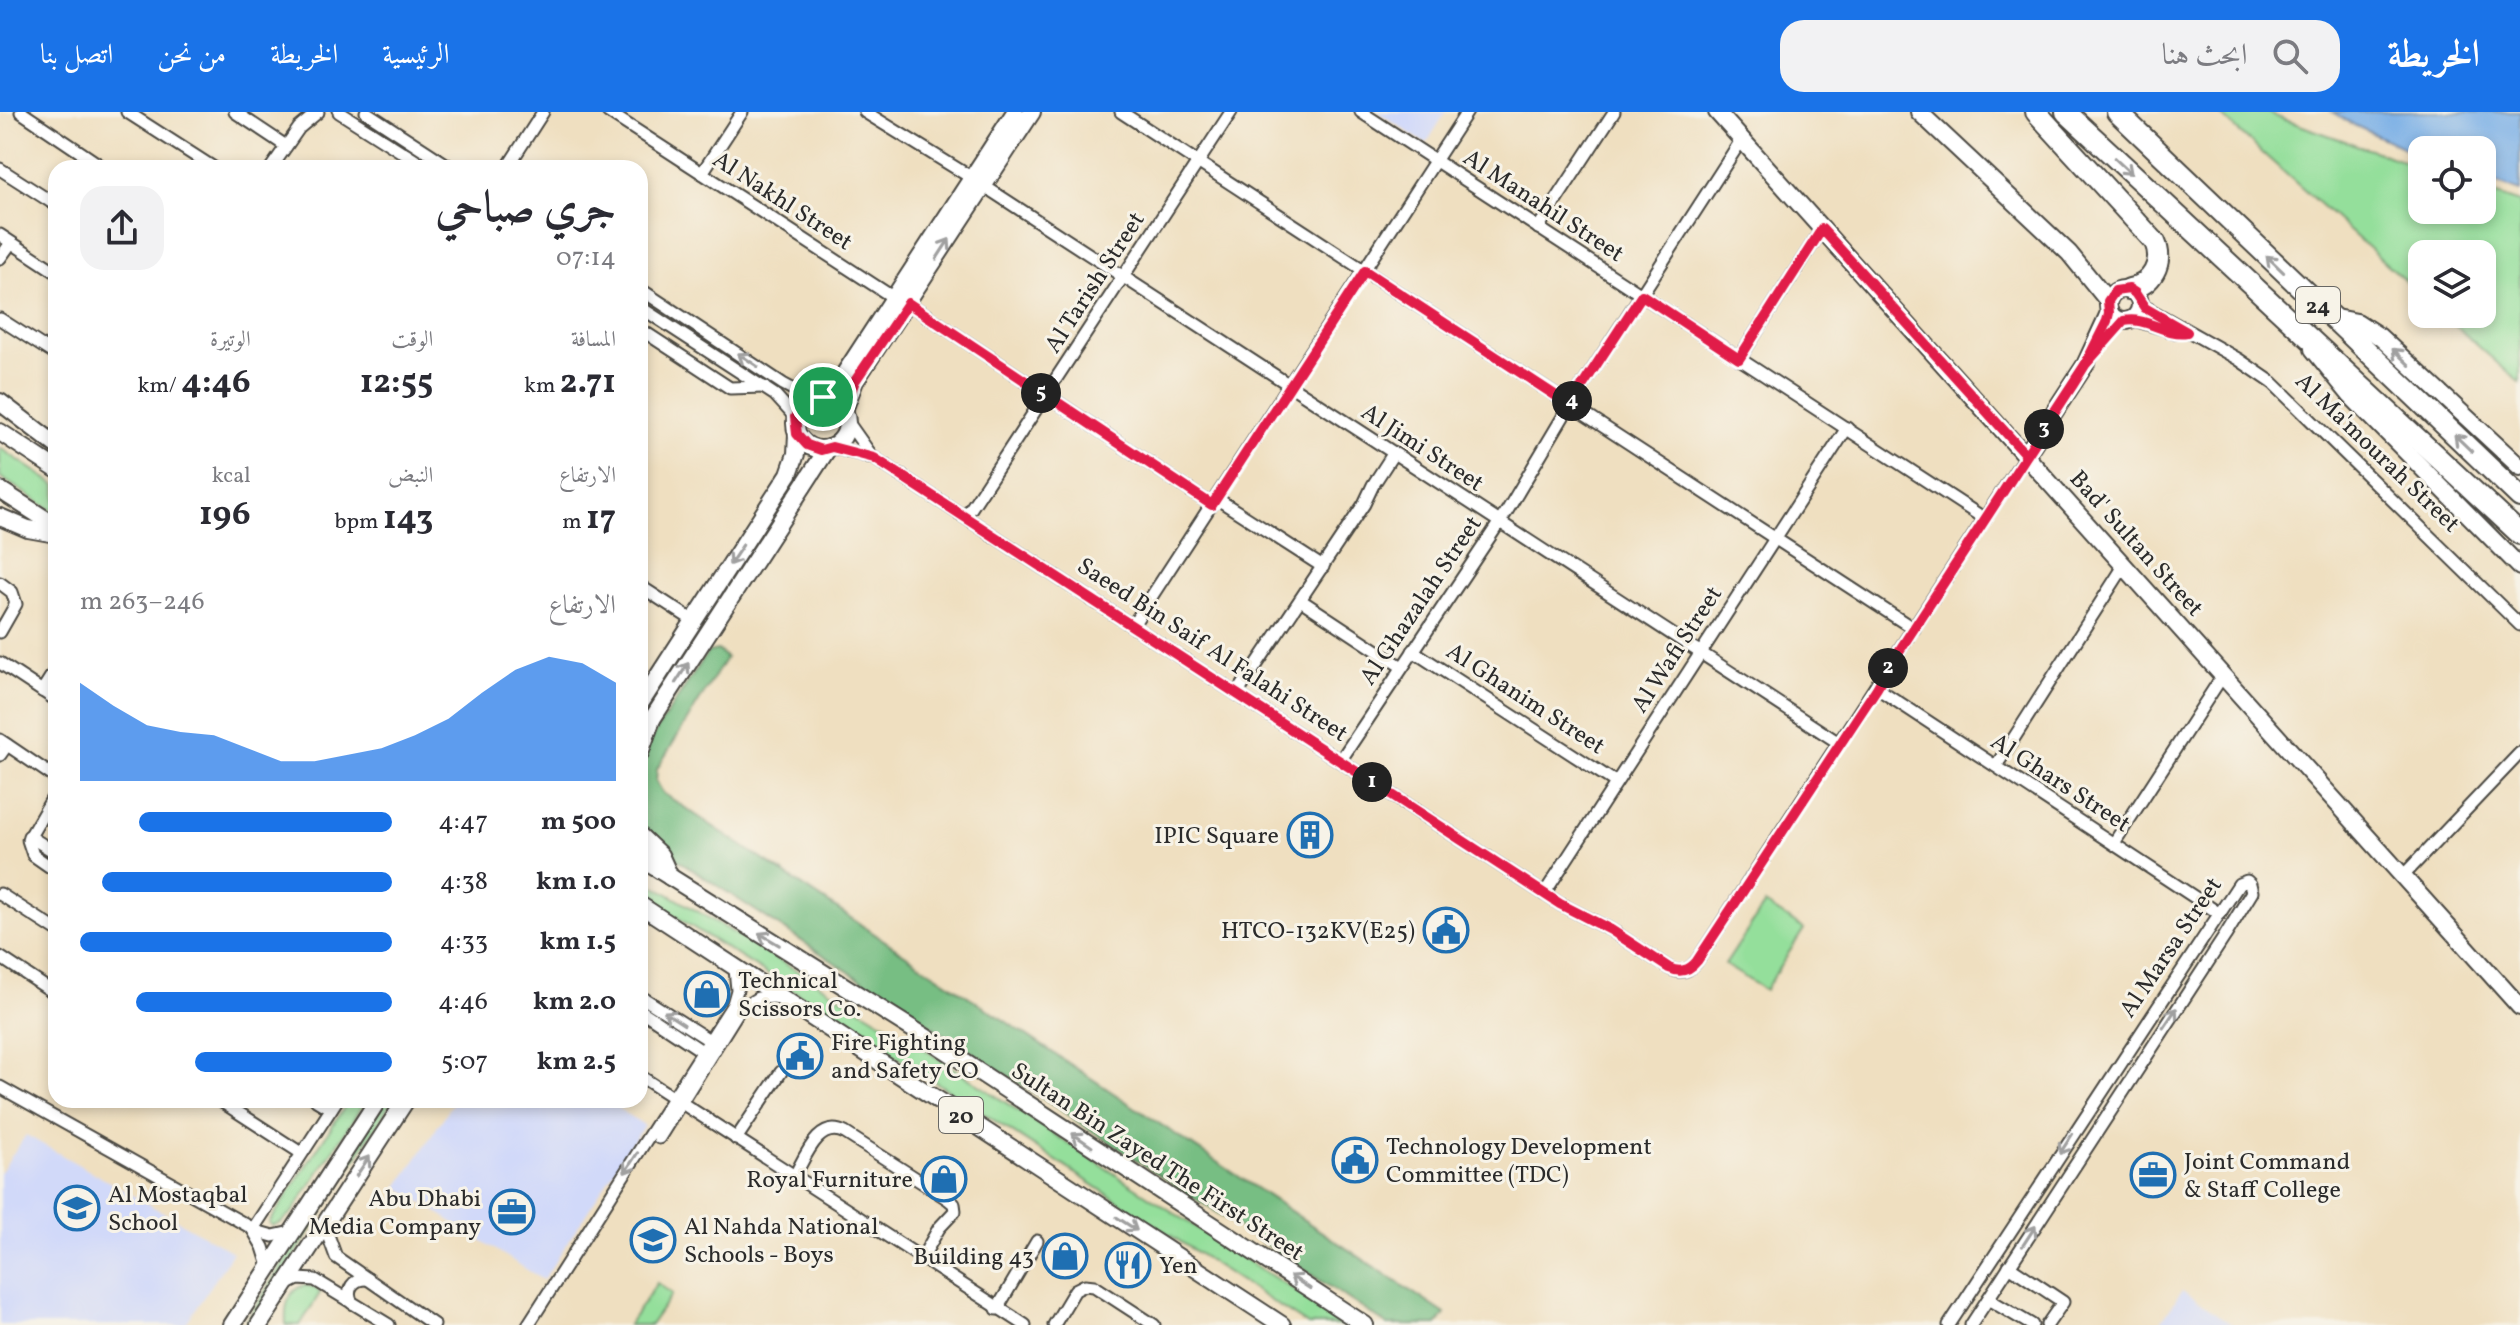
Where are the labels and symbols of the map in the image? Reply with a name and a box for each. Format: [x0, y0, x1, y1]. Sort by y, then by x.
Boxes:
street label: Al Manahil Street [1456, 142, 1630, 272]
street label: Al Nakhl Street [705, 144, 859, 260]
one-way arrow [2112, 156, 2132, 174]
street label: Al Tarish Street [1037, 206, 1154, 360]
one-way arrow [935, 238, 951, 261]
one-way arrow [2266, 255, 2286, 273]
road number: 24 [2296, 287, 2340, 323]
one-way arrow [2392, 348, 2411, 367]
one-way arrow [737, 352, 759, 368]
pin [789, 363, 857, 431]
street label: Al Ma'mourah Street [2287, 366, 2467, 541]
pin: 5 [1021, 373, 1061, 413]
pin: 4 [1552, 381, 1592, 421]
street label: Al Jimi Street [1354, 396, 1490, 501]
pin: 3 [2024, 409, 2064, 449]
one-way arrow [2454, 435, 2474, 453]
street label: Bad' Sultan Street [2061, 464, 2211, 625]
street label: Al Ghazalah Street [1352, 510, 1491, 693]
one-way arrow [728, 543, 744, 566]
street label: Saeed Bin Saif Al Falahi Street [1070, 550, 1354, 751]
street label: Al Wafi Street [1624, 580, 1731, 720]
street label: Al Ghanim Street [1439, 636, 1611, 764]
pin: 2 [1868, 648, 1908, 688]
one-way arrow [674, 662, 690, 685]
street label: Al Ghars Street [1983, 726, 2137, 842]
pin: 1 [1352, 762, 1392, 802]
building icon: IPIC Square [1286, 811, 1334, 859]
place label: IPIC Square [1154, 820, 1279, 854]
street label: Al Marsa Street [2112, 871, 2231, 1025]
public building icon: HTCO-132KV(E25) [1422, 906, 1470, 954]
place label: HTCO-132KV(E25) [1221, 915, 1415, 949]
one-way arrow [758, 931, 781, 947]
place label: Technical Scissors Co. [738, 965, 862, 1027]
shop icon: Technical Scissors Co. [683, 970, 731, 1018]
one-way arrow [2162, 1007, 2178, 1030]
one-way arrow [664, 1010, 686, 1027]
place label: Fire Fighting and Safety CO [831, 1027, 979, 1089]
public building icon: Fire Fighting and Safety CO [776, 1032, 824, 1080]
street label: Sultan Bin Zayed The First Street [1004, 1055, 1310, 1270]
road number: 20 [939, 1097, 983, 1133]
place label: Technology Development Committee (TDC) [1386, 1131, 1652, 1193]
one-way arrow [1071, 1132, 1094, 1148]
one-way arrow [2058, 1132, 2074, 1154]
public building icon: Technology Development Committee (TDC) [1331, 1136, 1379, 1184]
place label: Joint Command & Staff College [2184, 1146, 2350, 1208]
one-way arrow [623, 1151, 639, 1174]
office icon: Joint Command & Staff College [2129, 1151, 2177, 1199]
one-way arrow [354, 1155, 371, 1177]
shop icon: Royal Furniture [920, 1155, 968, 1203]
place label: Royal Furniture [746, 1164, 913, 1198]
place label: Al Mostaqbal School [108, 1179, 248, 1241]
place label: Abu Dhabi Media Company [309, 1183, 481, 1245]
school or university icon: Al Mostaqbal School [53, 1184, 101, 1232]
office icon: Abu Dhabi Media Company [488, 1188, 536, 1236]
place label: Al Nahda National Schools - Boys [684, 1211, 879, 1273]
school or university icon: Al Nahda National Schools - Boys [629, 1216, 677, 1264]
one-way arrow [1115, 1216, 1138, 1232]
one-way arrow [2020, 1226, 2037, 1248]
shop icon: Building 43 [1041, 1232, 1089, 1280]
place label: Building 43 [913, 1241, 1034, 1275]
restaurant icon: Yen [1104, 1241, 1152, 1289]
place label: Yen [1159, 1250, 1198, 1284]
one-way arrow [1289, 1274, 1312, 1290]

